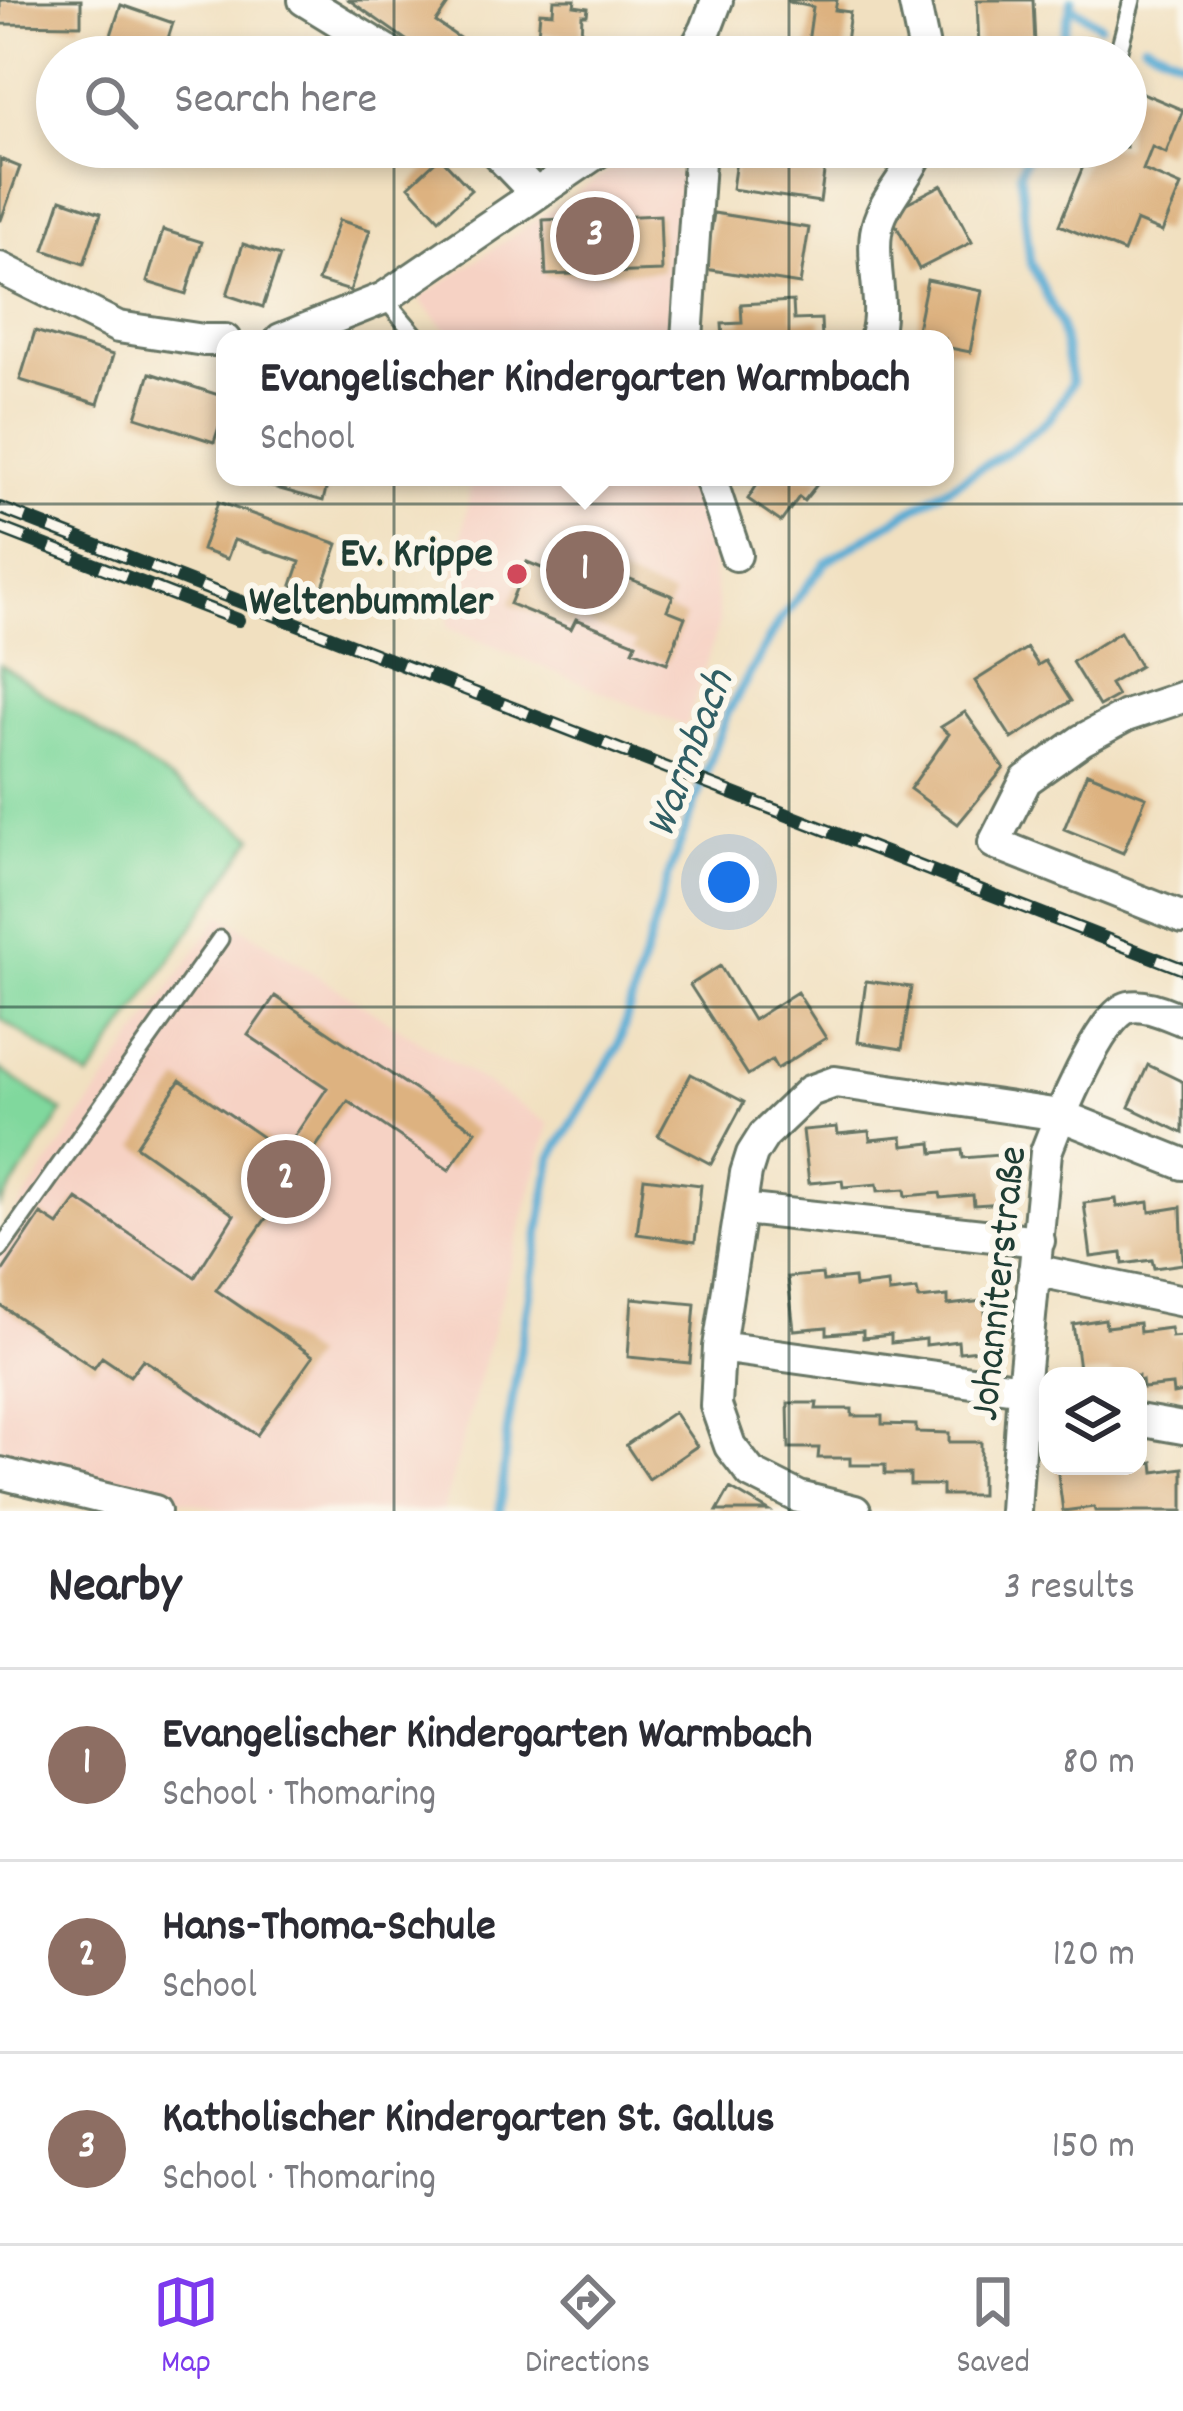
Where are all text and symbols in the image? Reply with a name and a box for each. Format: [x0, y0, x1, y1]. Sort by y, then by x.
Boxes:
search box [36, 36, 1147, 168]
icon: search [78, 69, 144, 135]
text: Search here [174, 70, 377, 134]
pin: 3 [556, 191, 634, 281]
popup [216, 330, 954, 486]
text: Evangelischer Kindergarten Warmbach [260, 349, 910, 413]
text: School [260, 413, 355, 468]
pin: 1 [546, 525, 624, 615]
place label: Ev. Krippe Weltenbummler [249, 527, 494, 635]
marker: Ev. Krippe Weltenbummler [504, 561, 530, 587]
water label: Warmbach [632, 661, 754, 847]
your location [699, 852, 759, 912]
pin: 2 [247, 1134, 325, 1224]
street label: Johanniterstraße [958, 1143, 1046, 1424]
map controls [1039, 1367, 1147, 1475]
button: layers [1039, 1367, 1147, 1475]
text: Nearby [48, 1553, 181, 1625]
text: 3 results [1004, 1562, 1135, 1617]
text: Evangelischer Kindergarten Warmbach [162, 1705, 812, 1769]
text: 1 [83, 1737, 91, 1792]
text: 80 m [1062, 1737, 1135, 1792]
text: School · Thomaring [162, 1769, 436, 1824]
text: Hans-Thoma-Schule [162, 1897, 496, 1961]
text: 2 [78, 1929, 96, 1984]
text: 120 m [1052, 1929, 1135, 1984]
text: School [162, 1961, 257, 2016]
text: Katholischer Kindergarten St. Gallus [162, 2089, 775, 2153]
text: 3 [78, 2121, 96, 2176]
text: 150 m [1051, 2121, 1135, 2176]
text: School · Thomaring [162, 2153, 436, 2208]
tab: Map [153, 2269, 219, 2388]
tab: Directions [525, 2269, 650, 2388]
tab: Saved [956, 2269, 1030, 2388]

